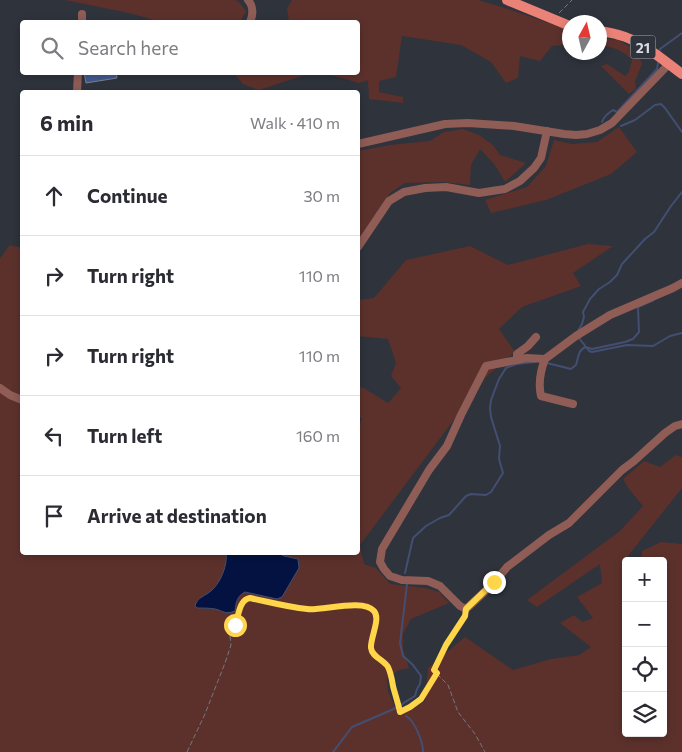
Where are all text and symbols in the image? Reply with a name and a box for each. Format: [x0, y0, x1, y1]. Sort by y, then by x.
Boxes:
north arrow [562, 15, 607, 60]
search box [20, 20, 360, 75]
icon: search [38, 34, 66, 62]
text: Search here [78, 36, 178, 59]
road number: 21 [630, 36, 656, 58]
text: 6 min [40, 110, 93, 135]
text: Walk · 410 m [250, 113, 340, 132]
icon: ahead [40, 182, 68, 210]
text: Continue [87, 184, 167, 207]
text: 30 m [303, 186, 340, 205]
icon: right [40, 262, 68, 290]
text: Turn right [87, 264, 174, 287]
text: 110 m [299, 266, 340, 285]
icon: right [40, 342, 68, 370]
text: Turn right [87, 344, 174, 367]
text: 110 m [299, 346, 340, 365]
icon: left [40, 422, 68, 450]
text: Turn left [87, 424, 162, 447]
text: 160 m [296, 426, 340, 445]
icon: arrive [40, 502, 68, 530]
text: Arrive at destination [87, 504, 267, 527]
map controls [622, 557, 667, 737]
button: + [622, 557, 667, 602]
route end [483, 571, 506, 594]
button: − [622, 602, 667, 647]
route start [224, 614, 247, 637]
button: locate [622, 647, 667, 692]
button: layers [622, 692, 667, 737]

